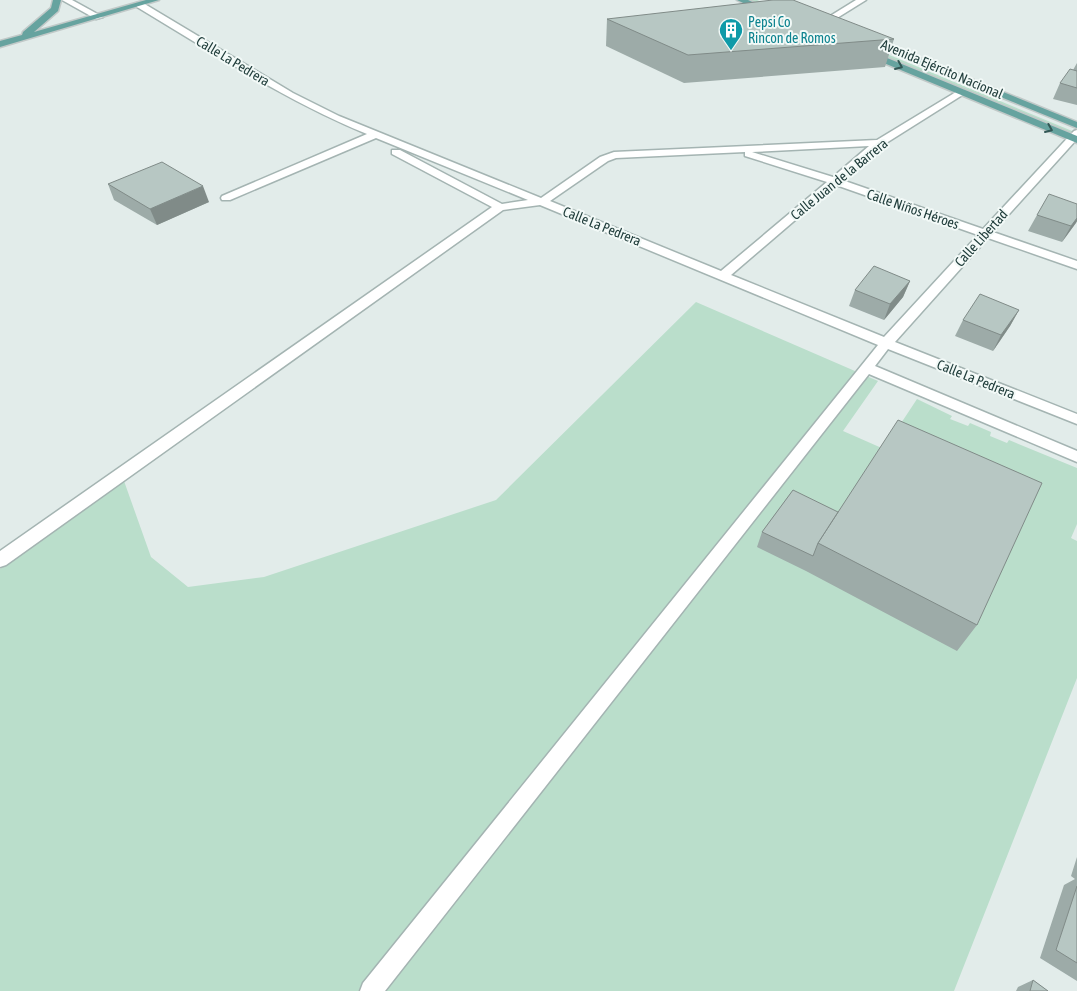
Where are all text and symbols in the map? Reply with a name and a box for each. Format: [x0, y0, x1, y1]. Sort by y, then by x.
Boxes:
place label: Pepsi Co Rincon de Romos [748, 14, 836, 46]
building icon: Pepsi Co Rincon de Romos [718, 17, 744, 51]
street label: Calle La Pedrera [193, 33, 273, 89]
street label: Avenida Ejército Nacional [879, 36, 1006, 102]
one-way arrow [895, 61, 903, 71]
one-way arrow [1044, 123, 1053, 133]
street label: Calle Juan de la Barrera [787, 135, 891, 223]
street label: Calle Niños Héroes [865, 186, 961, 232]
street label: Calle La Pedrera [561, 203, 643, 249]
street label: Calle Libertad [951, 206, 1011, 270]
street label: Calle La Pedrera [935, 356, 1017, 402]

